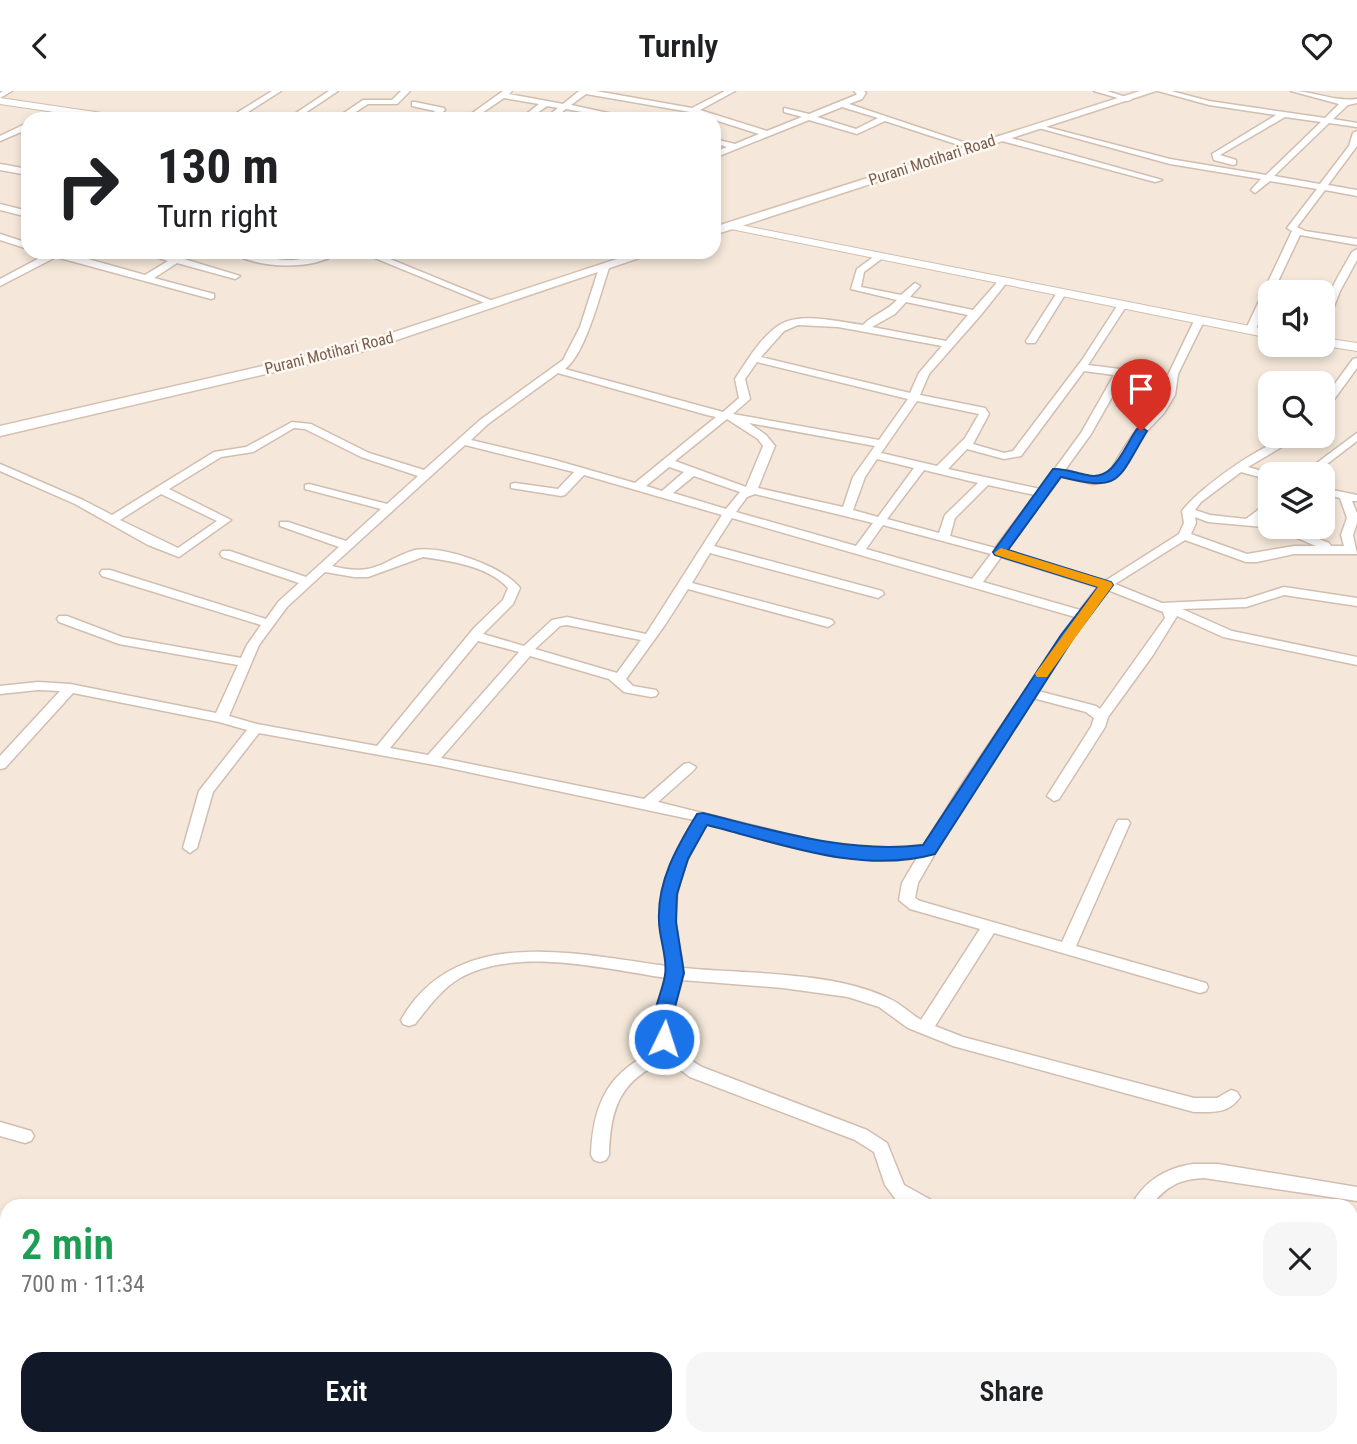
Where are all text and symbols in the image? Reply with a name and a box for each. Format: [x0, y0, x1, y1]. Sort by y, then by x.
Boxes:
icon: back [21, 27, 59, 65]
text: Turnly [639, 27, 718, 65]
icon: heart [1298, 27, 1336, 65]
street label: Purani Motihari Road [866, 131, 998, 189]
text: 130 m [157, 138, 279, 195]
icon: right [42, 140, 133, 231]
text: Turn right [157, 197, 278, 235]
map controls [1258, 280, 1335, 539]
button: sound [1258, 280, 1335, 357]
street label: Purani Motihari Road [263, 328, 395, 378]
pin [1111, 359, 1171, 431]
icon: arrive [1122, 370, 1160, 408]
button: search [1258, 371, 1335, 448]
button: layers [1258, 462, 1335, 539]
position arrow [627, 1002, 701, 1076]
text: 2 min [21, 1220, 114, 1269]
button: close [1263, 1222, 1337, 1296]
text: 700 m · 11:34 [21, 1271, 145, 1298]
button: Exit [21, 1352, 672, 1432]
button: Share [686, 1352, 1337, 1432]

